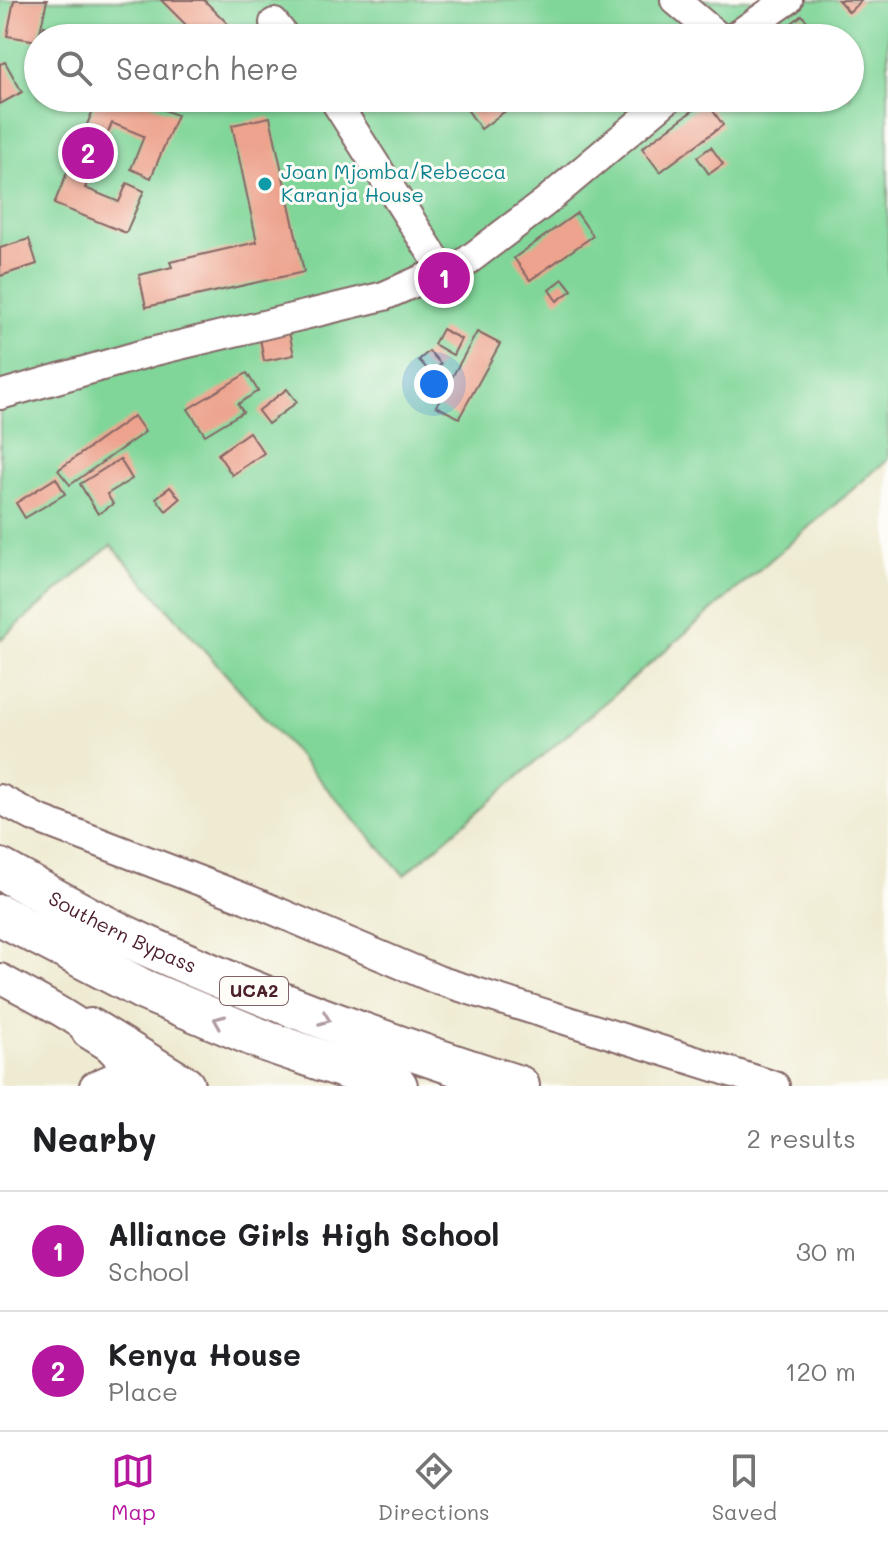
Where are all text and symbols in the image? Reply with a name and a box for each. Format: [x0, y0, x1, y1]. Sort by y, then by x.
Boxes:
search box [24, 24, 864, 112]
icon: search [52, 46, 96, 90]
text: Search here [116, 48, 299, 88]
pin: 2 [62, 123, 114, 183]
place label: Joan Mjomba/Rebecca Karanja House [281, 158, 506, 207]
marker: Joan Mjomba/Rebecca Karanja House [256, 175, 274, 193]
pin: 1 [418, 248, 470, 308]
your location [414, 364, 454, 404]
street label: Southern Bypass [44, 884, 201, 978]
road number: UCA2 [220, 977, 288, 1005]
one-way arrow [317, 1009, 331, 1026]
one-way arrow [213, 1014, 227, 1031]
text: Nearby [32, 1116, 157, 1161]
text: 2 results [747, 1121, 856, 1155]
text: Alliance Girls High School [108, 1214, 499, 1254]
text: 1 [52, 1234, 64, 1268]
text: 30 m [796, 1234, 856, 1268]
text: School [108, 1254, 190, 1288]
text: Kenya House [108, 1334, 301, 1374]
text: 2 [51, 1354, 65, 1388]
text: 120 m [785, 1354, 856, 1388]
text: Place [108, 1374, 178, 1408]
tab: Map [111, 1449, 156, 1526]
tab: Directions [378, 1449, 490, 1526]
tab: Saved [712, 1449, 777, 1526]

